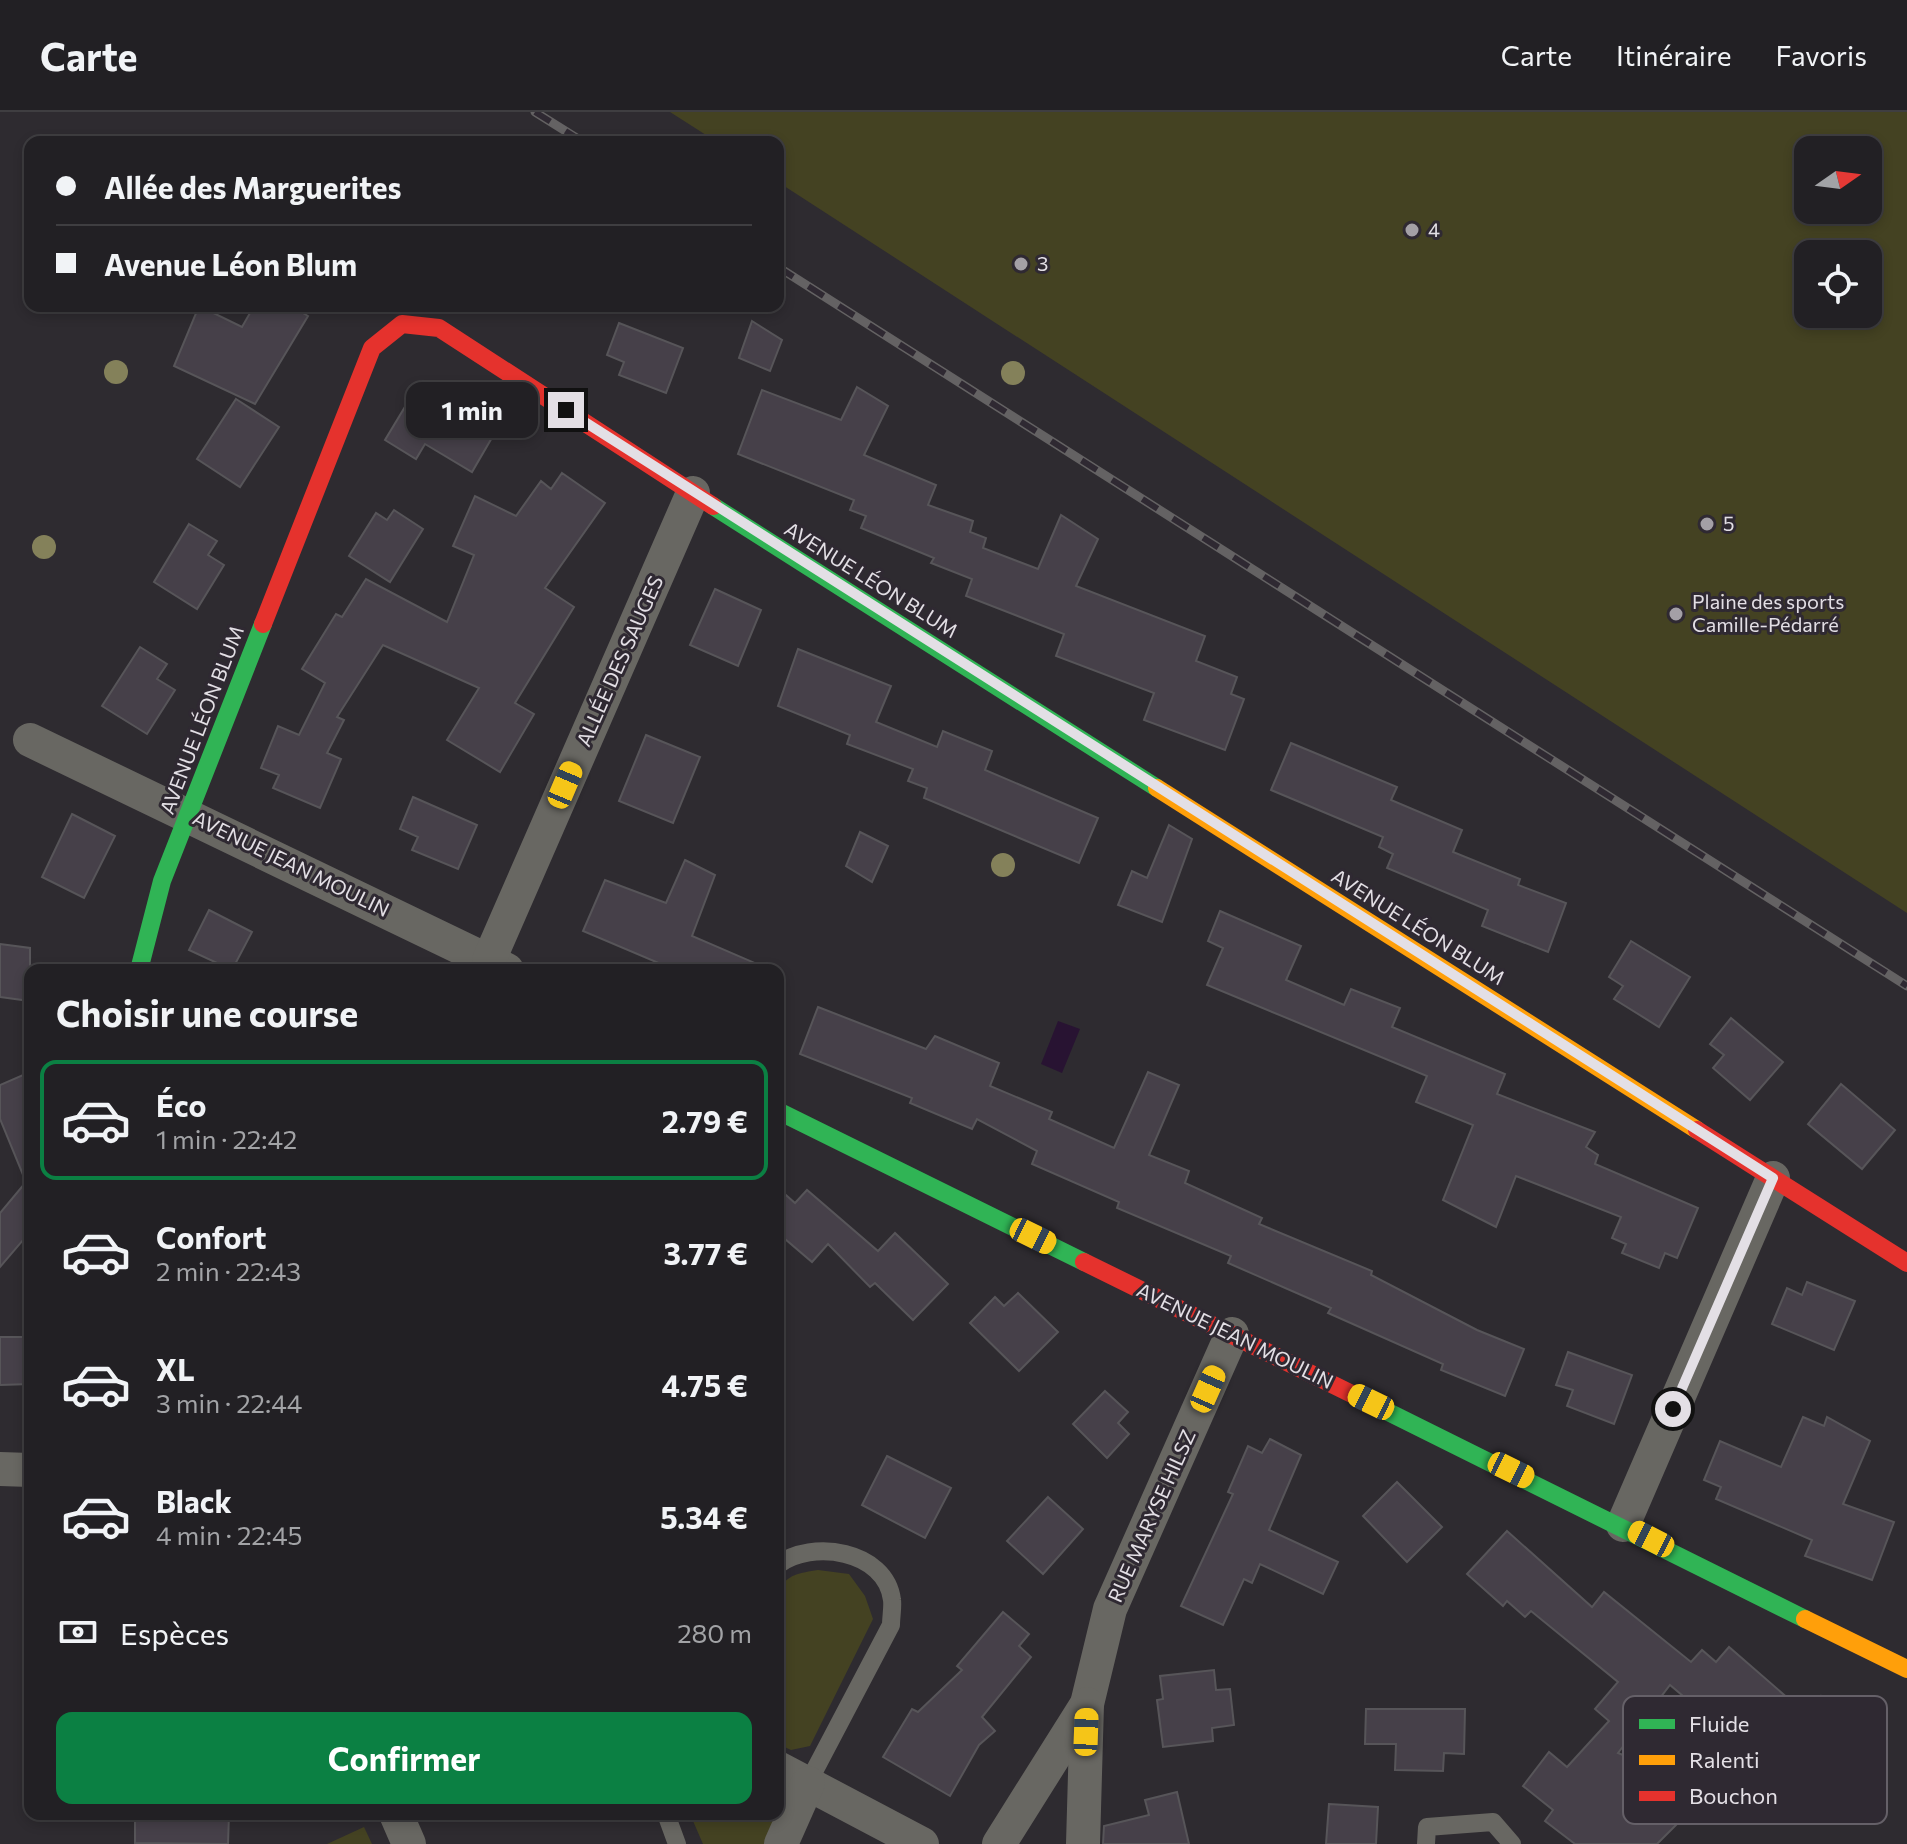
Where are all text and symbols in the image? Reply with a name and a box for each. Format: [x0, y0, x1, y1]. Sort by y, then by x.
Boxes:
text: Carte [40, 32, 138, 79]
text: Carte [1501, 38, 1572, 72]
text: Itinéraire [1616, 38, 1731, 72]
text: Favoris [1775, 38, 1867, 72]
north arrow [1794, 136, 1882, 224]
map controls [1794, 136, 1882, 328]
text: Allée des Marguerites [104, 168, 402, 205]
place label: 4 [1428, 217, 1440, 241]
marker: 4 [1403, 221, 1421, 239]
button: locate [1794, 240, 1882, 328]
text: Avenue Léon Blum [104, 245, 357, 282]
place label: 3 [1037, 251, 1048, 275]
marker: 3 [1012, 255, 1030, 273]
callout: 1 min [406, 382, 538, 438]
route end [548, 392, 584, 428]
text: 1 min [441, 394, 503, 425]
place label: 5 [1723, 511, 1735, 535]
marker: 5 [1698, 515, 1716, 533]
street label: AVENUE LÉON BLUM [781, 516, 963, 642]
street label: ALLÉE DES SAUGES [571, 572, 668, 750]
place label: Plaine des sports Camille-Pédarré [1692, 589, 1844, 636]
marker: Plaine des sports Camille-Pédarré [1667, 605, 1685, 623]
street label: AVENUE LÉON BLUM [154, 622, 248, 817]
car [545, 758, 585, 812]
street label: AVENUE JEAN MOULIN [189, 805, 394, 921]
street label: AVENUE LÉON BLUM [1328, 863, 1510, 989]
text: Choisir une course [56, 990, 358, 1034]
icon: car [60, 1084, 132, 1156]
text: Éco [156, 1086, 206, 1123]
text: 2.79 € [662, 1102, 748, 1139]
text: 1 min · 22:42 [156, 1123, 297, 1154]
car [1006, 1215, 1060, 1257]
icon: car [60, 1216, 132, 1288]
text: Confort [156, 1218, 267, 1255]
text: 3.77 € [663, 1234, 748, 1271]
text: 2 min · 22:43 [156, 1255, 301, 1286]
street label: AVENUE JEAN MOULIN [1133, 1277, 1338, 1393]
icon: car [60, 1348, 132, 1420]
text: XL [156, 1350, 195, 1387]
car [1187, 1362, 1229, 1416]
text: 4.75 € [661, 1366, 748, 1403]
car [1344, 1381, 1398, 1423]
text: 3 min · 22:44 [156, 1387, 302, 1418]
route start [1655, 1391, 1691, 1427]
street label: RUE MARYSE HILSZ [1102, 1426, 1200, 1606]
car [1484, 1449, 1538, 1491]
icon: car [60, 1480, 132, 1552]
text: Black [156, 1482, 232, 1519]
text: 5.34 € [660, 1498, 748, 1535]
car [1624, 1517, 1678, 1561]
text: 4 min · 22:45 [156, 1519, 302, 1550]
icon: cash [56, 1610, 100, 1654]
text: Espèces [120, 1614, 229, 1651]
text: 280 m [677, 1617, 752, 1648]
legend [1623, 1696, 1887, 1824]
car [1073, 1708, 1099, 1756]
text: Fluide [1689, 1710, 1749, 1737]
button: Confirmer [56, 1712, 752, 1804]
text: Ralenti [1689, 1746, 1760, 1773]
text: Bouchon [1689, 1782, 1778, 1809]

